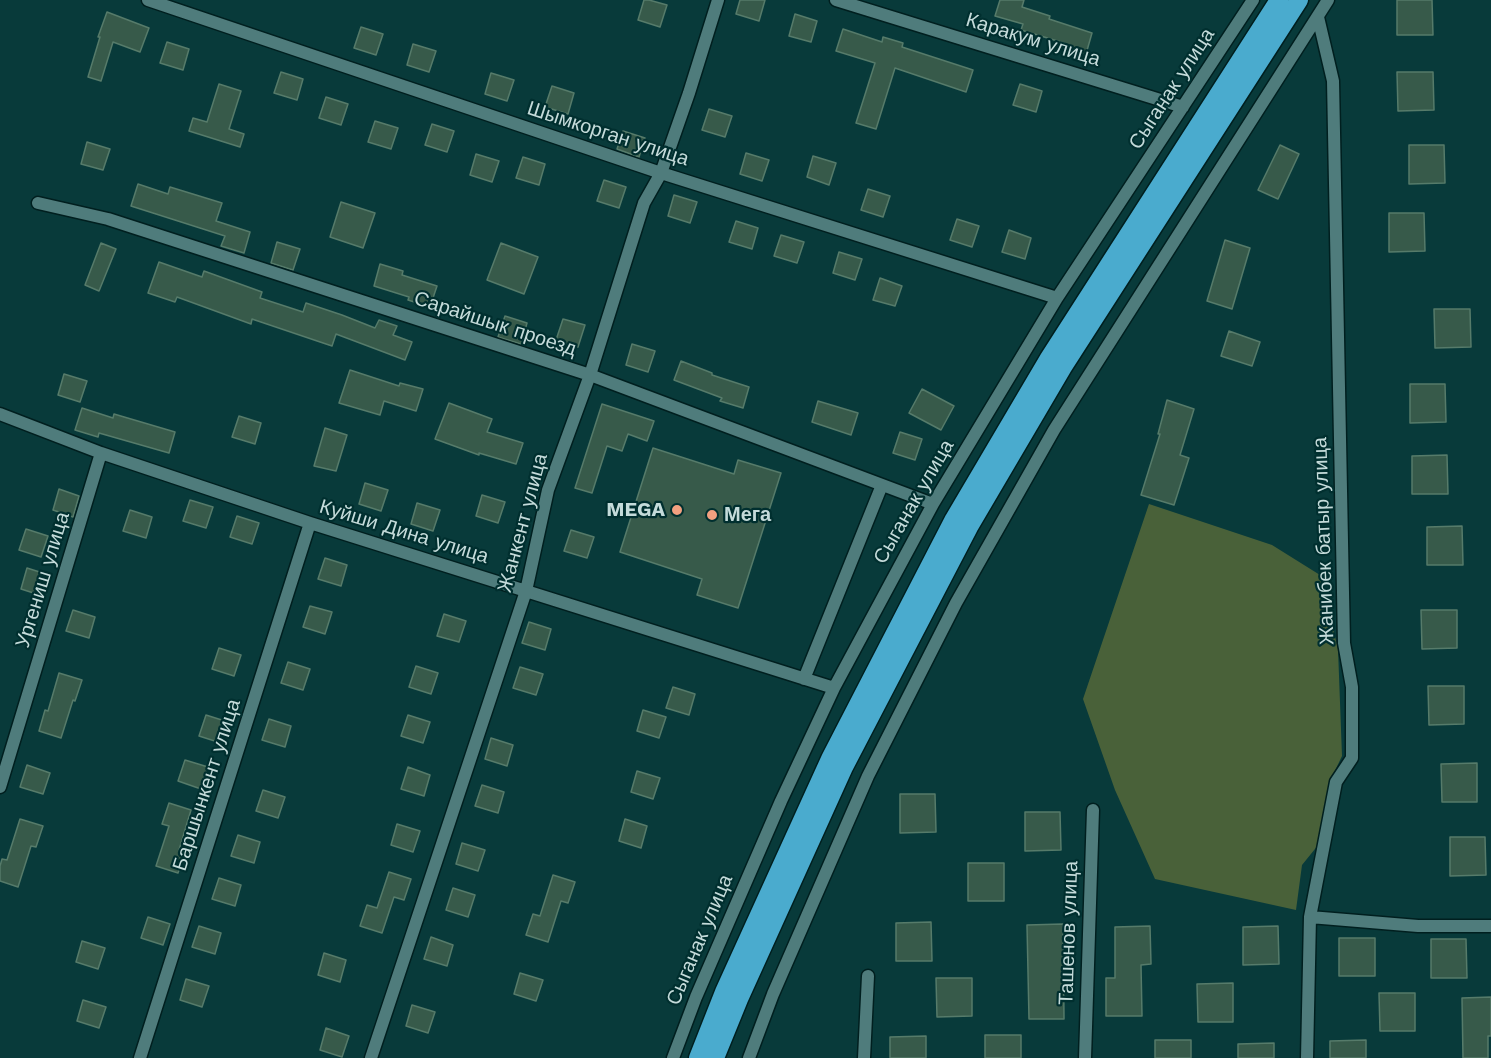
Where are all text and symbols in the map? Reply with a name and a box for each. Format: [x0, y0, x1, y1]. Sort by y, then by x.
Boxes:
street label: Каракум улица [963, 8, 1103, 72]
street label: Сыганак улица [1124, 24, 1220, 154]
street label: Шымкорган улица [524, 97, 692, 171]
street label: Сарайшык проезд [411, 286, 579, 362]
street label: Сыганак улица [869, 436, 959, 568]
street label: Жанибек батыр улица [1308, 437, 1340, 645]
street label: Жанкент улица [493, 451, 553, 595]
street label: Куйши Дина улица [317, 495, 491, 569]
place label: MEGA [606, 498, 665, 522]
marker: MEGA [670, 503, 684, 517]
place label: Мега [724, 503, 771, 527]
marker: Мега [705, 508, 719, 522]
street label: Ургениш улица [11, 509, 75, 651]
street label: Баршынкент улица [168, 696, 246, 874]
street label: Ташенов улица [1054, 861, 1084, 1005]
street label: Сыганак улица [662, 871, 738, 1009]

